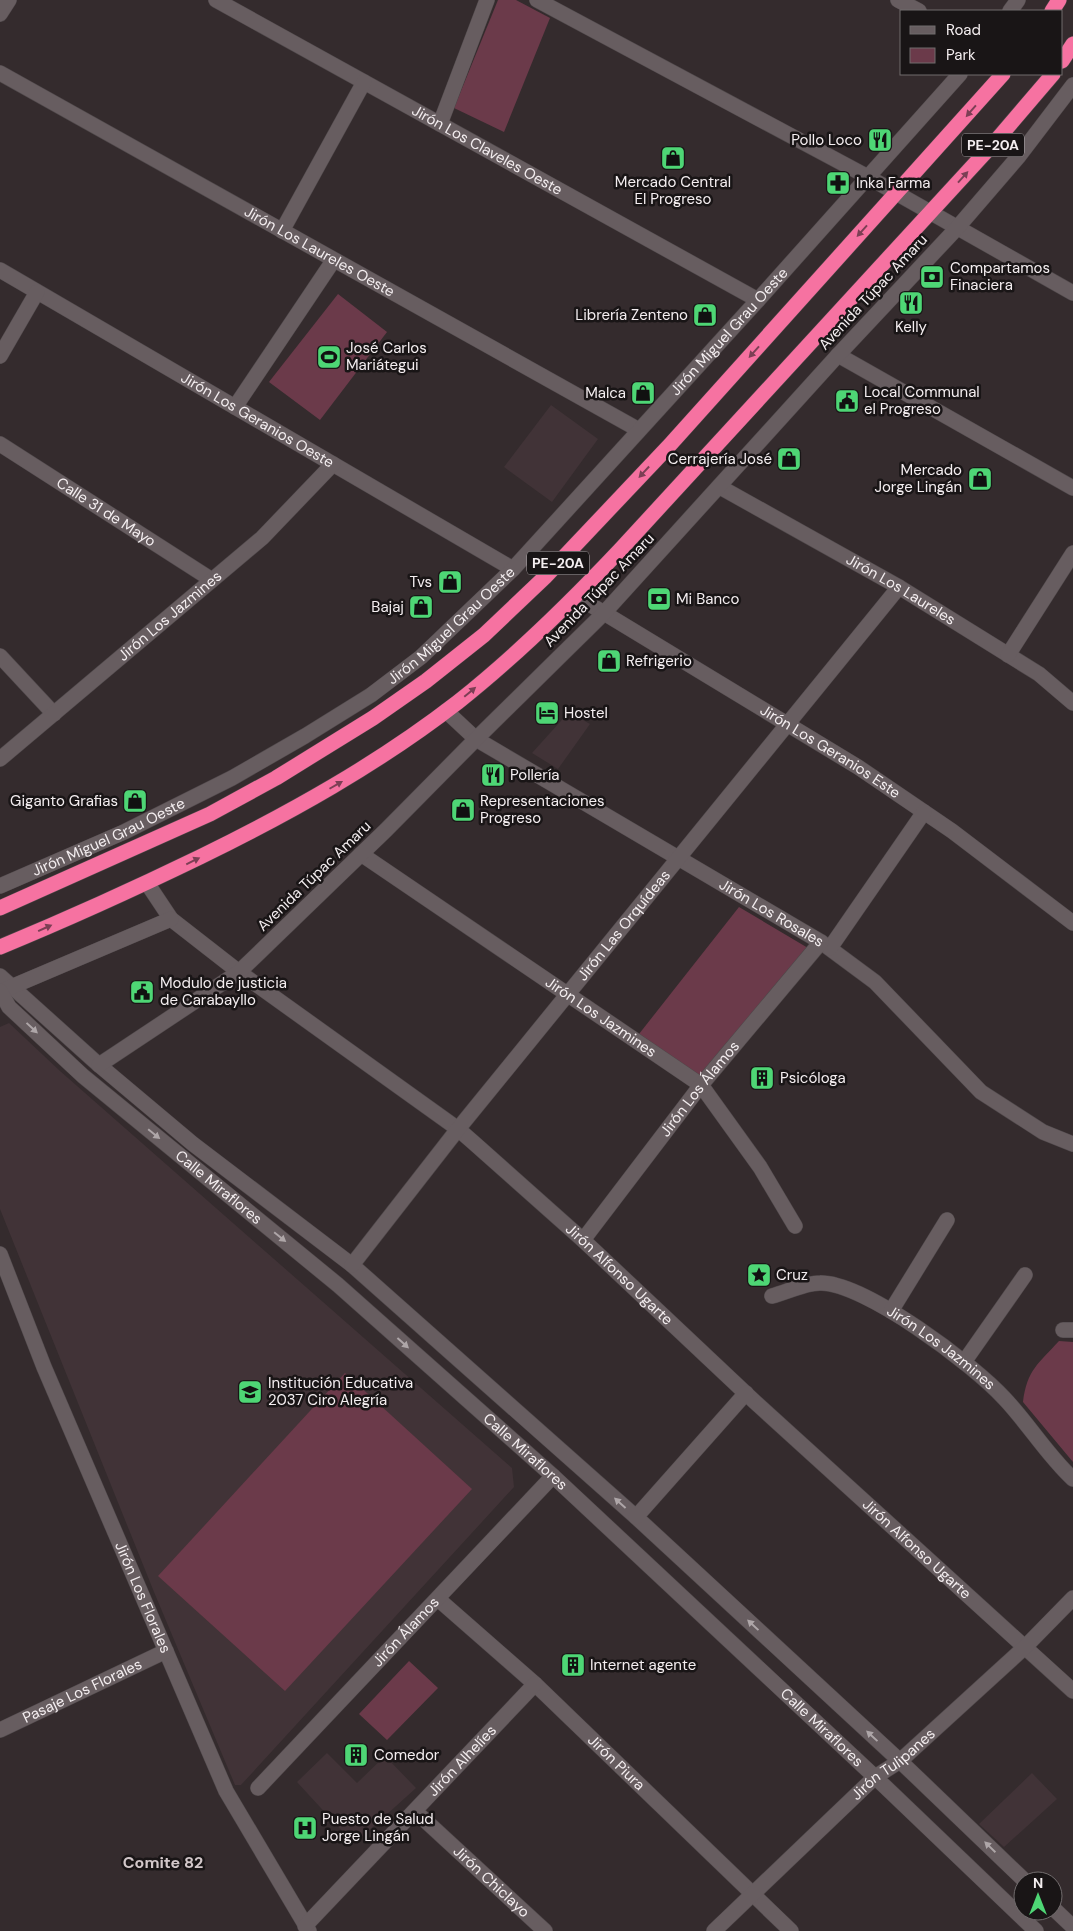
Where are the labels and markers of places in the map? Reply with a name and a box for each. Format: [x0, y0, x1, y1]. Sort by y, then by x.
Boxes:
restaurant icon: Pollo Loco [867, 127, 893, 153]
place label: Pollo Loco [791, 130, 862, 150]
shop icon: Mercado Central El Progreso [660, 145, 686, 171]
pharmacy icon: Inka Farma [825, 170, 851, 196]
place label: Mercado Central El Progreso [615, 172, 731, 209]
place label: Inka Farma [856, 173, 931, 193]
place label: Compartamos Finaciera [950, 258, 1050, 295]
bank icon: Compartamos Finaciera [919, 264, 945, 290]
restaurant icon: Kelly [898, 290, 924, 316]
shop icon: Librería Zenteno [692, 302, 718, 328]
place label: Librería Zenteno [575, 305, 688, 325]
place label: Kelly [895, 317, 928, 337]
place label: José Carlos Mariátegui [346, 338, 427, 375]
sports icon: José Carlos Mariátegui [316, 344, 342, 370]
shop icon: Malca [630, 380, 656, 406]
place label: Local Communal el Progreso [864, 382, 980, 419]
place label: Malca [585, 383, 626, 403]
public building icon: Local Communal el Progreso [834, 388, 860, 414]
shop icon: Cerrajería José [776, 446, 802, 472]
place label: Cerrajería José [668, 449, 772, 469]
place label: Mercado Jorge Lingán [874, 460, 962, 497]
shop icon: Mercado Jorge Lingán [967, 466, 993, 492]
shop icon: Tvs [437, 569, 463, 595]
place label: Tvs [409, 572, 432, 592]
bank icon: Mi Banco [646, 586, 672, 612]
place label: Mi Banco [676, 589, 740, 609]
shop icon: Bajaj [408, 594, 434, 620]
place label: Bajaj [371, 597, 404, 617]
shop icon: Refrigerio [596, 648, 622, 674]
place label: Refrigerio [626, 651, 692, 671]
hotel icon: Hostel [534, 700, 560, 726]
place label: Hostel [564, 703, 608, 723]
restaurant icon: Pollería [480, 762, 506, 788]
place label: Pollería [510, 765, 559, 785]
shop icon: Giganto Grafias [122, 788, 148, 814]
place label: Giganto Grafias [10, 791, 118, 811]
place label: Representaciones Progreso [480, 791, 605, 828]
shop icon: Representaciones Progreso [450, 797, 476, 823]
place label: Modulo de justicia de Carabayllo [160, 973, 287, 1010]
public building icon: Modulo de justicia de Carabayllo [129, 979, 155, 1005]
building icon: Psicóloga [749, 1065, 775, 1091]
place label: Psicóloga [780, 1068, 846, 1088]
place icon: Cruz [746, 1262, 772, 1288]
place label: Cruz [776, 1265, 808, 1285]
place label: Institución Educativa 2037 Ciro Alegría [268, 1373, 413, 1410]
school or university icon: Institución Educativa 2037 Ciro Alegría [237, 1379, 263, 1405]
building icon: Internet agente [560, 1652, 586, 1678]
place label: Internet agente [590, 1655, 696, 1675]
building icon: Comedor [343, 1742, 369, 1768]
place label: Comedor [374, 1745, 440, 1765]
place label: Puesto de Salud Jorge Lingán [322, 1809, 434, 1846]
hospital icon: Puesto de Salud Jorge Lingán [292, 1815, 318, 1841]

